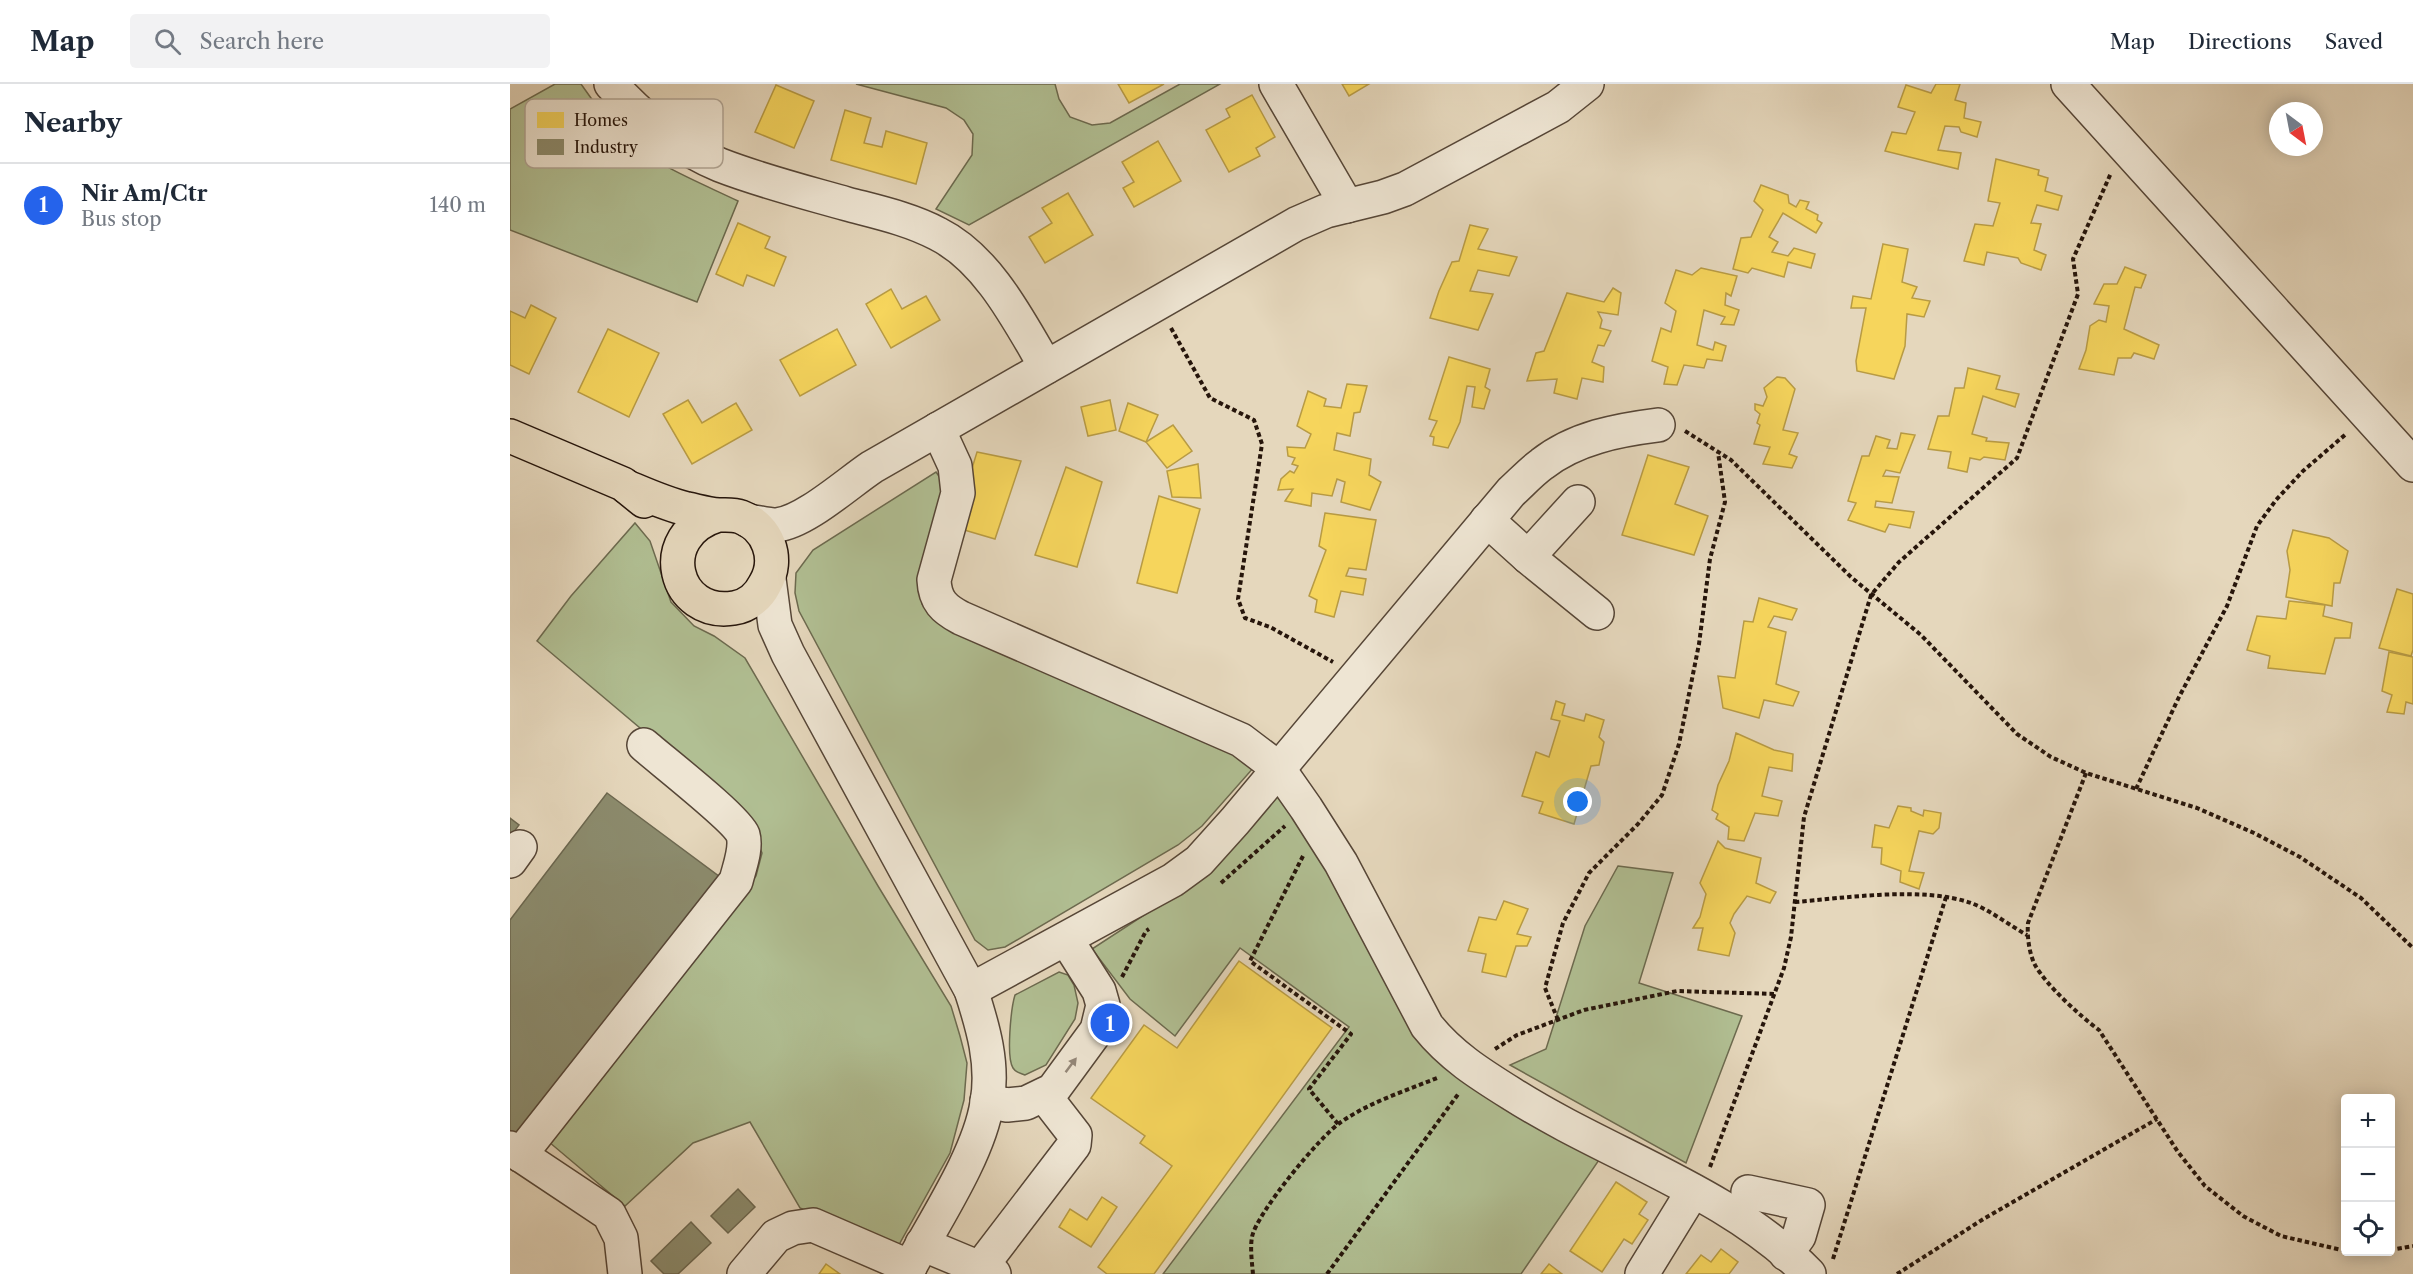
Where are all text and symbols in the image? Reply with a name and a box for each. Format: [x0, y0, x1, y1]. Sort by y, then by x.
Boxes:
search box [130, 14, 550, 68]
text: Map [30, 24, 94, 58]
icon: search [151, 25, 184, 58]
text: Search here [199, 28, 324, 55]
text: Map [2110, 29, 2155, 54]
text: Directions [2188, 29, 2292, 54]
text: Saved [2325, 29, 2383, 54]
legend [525, 99, 723, 168]
north arrow [2269, 102, 2323, 156]
text: Nearby [24, 107, 122, 139]
text: Homes [574, 110, 628, 130]
text: Industry [574, 137, 639, 157]
text: Nir Am/Ctr [81, 180, 207, 207]
text: 1 [39, 193, 48, 217]
text: 140 m [429, 193, 486, 217]
text: Bus stop [81, 207, 162, 231]
your location [1563, 787, 1592, 816]
pin: 1 [1090, 1000, 1130, 1046]
one-way arrow [1065, 1057, 1077, 1072]
map controls [2341, 1094, 2395, 1256]
button: + [2341, 1094, 2395, 1148]
button: − [2341, 1148, 2395, 1202]
button: locate [2341, 1202, 2395, 1256]

